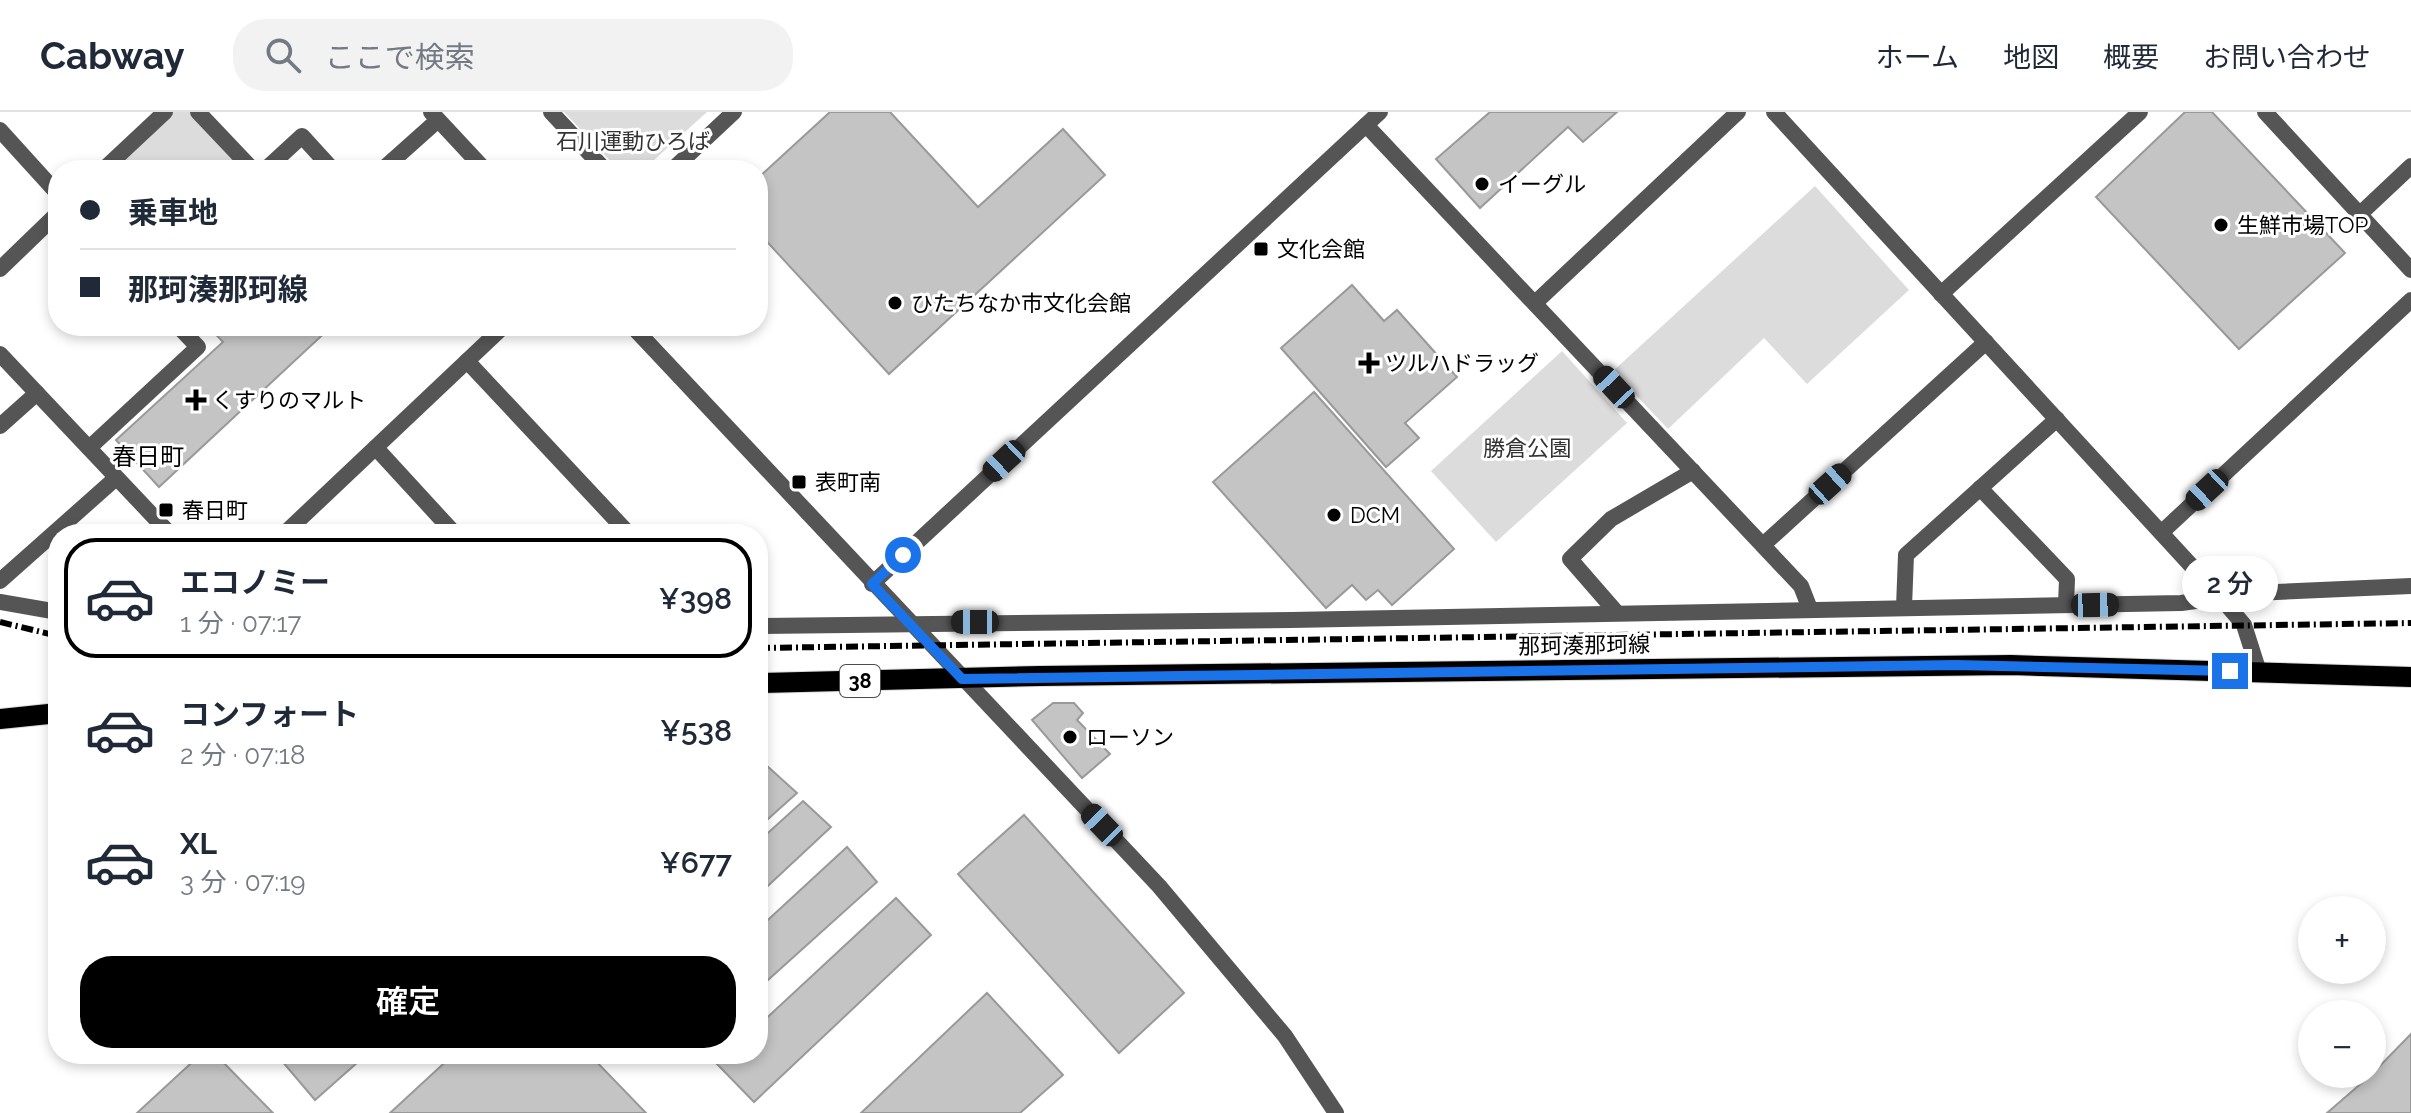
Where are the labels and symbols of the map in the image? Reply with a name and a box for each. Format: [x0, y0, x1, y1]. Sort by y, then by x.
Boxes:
park label: 石川運動ひろば [556, 128, 710, 154]
place label: イーグル [1498, 171, 1586, 197]
marker: イーグル [1473, 175, 1491, 193]
place label: 生鮮市場TOP [2237, 212, 2368, 238]
marker: 生鮮市場TOP [2212, 216, 2230, 234]
place label: 文化会館 [1277, 236, 1365, 262]
marker: 文化会館 [1252, 240, 1270, 258]
place label: ひたちなか市文化会館 [911, 290, 1131, 316]
marker: ひたちなか市文化会館 [886, 294, 904, 312]
place label: ツルハドラッグ [1385, 350, 1539, 376]
marker: ツルハドラッグ [1360, 354, 1378, 372]
car [1589, 361, 1639, 413]
place label: くすりのマルト [212, 387, 366, 413]
marker: くすりのマルト [187, 391, 205, 409]
park label: 勝倉公園 [1483, 435, 1571, 461]
car [978, 436, 1030, 486]
district label: 春日町 [112, 442, 184, 471]
car [1804, 459, 1856, 509]
car [2181, 465, 2233, 515]
place label: 表町南 [815, 469, 881, 495]
marker: 表町南 [790, 473, 808, 491]
place label: 春日町 [182, 497, 248, 523]
marker: 春日町 [157, 501, 175, 519]
place label: DCM [1350, 502, 1400, 528]
marker: DCM [1325, 506, 1343, 524]
route start [885, 537, 921, 573]
callout: 2 分 [2182, 555, 2278, 611]
car [2071, 593, 2119, 617]
car [951, 610, 999, 634]
street label: 那珂湊那珂線 [1518, 631, 1650, 659]
route end [2212, 653, 2248, 689]
road number: 38 [840, 665, 880, 697]
place label: ローソン [1086, 724, 1174, 750]
marker: ローソン [1061, 728, 1079, 746]
car [1077, 799, 1127, 851]

